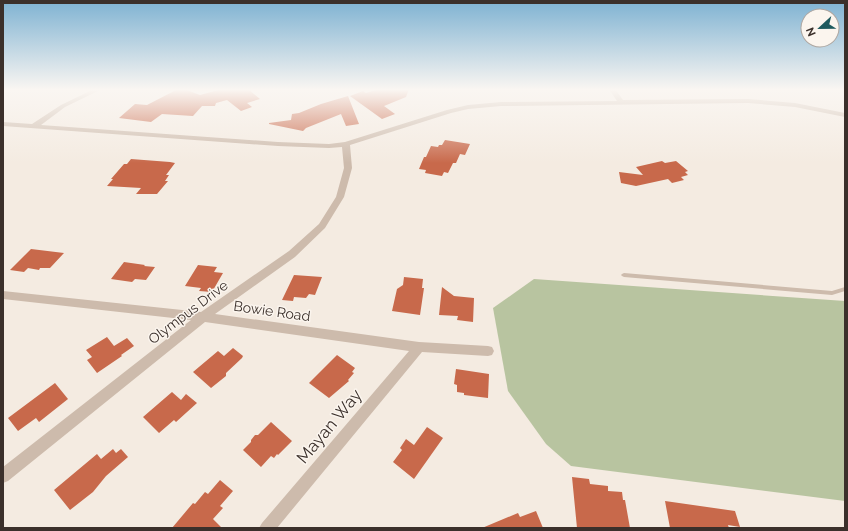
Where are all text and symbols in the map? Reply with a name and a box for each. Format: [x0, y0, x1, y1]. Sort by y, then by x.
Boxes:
north arrow [800, 8, 840, 48]
text: N [804, 25, 819, 38]
street label: Olympus Drive [145, 277, 231, 347]
street label: Bowie Road [233, 298, 311, 324]
street label: Mayan Way [292, 385, 366, 467]

